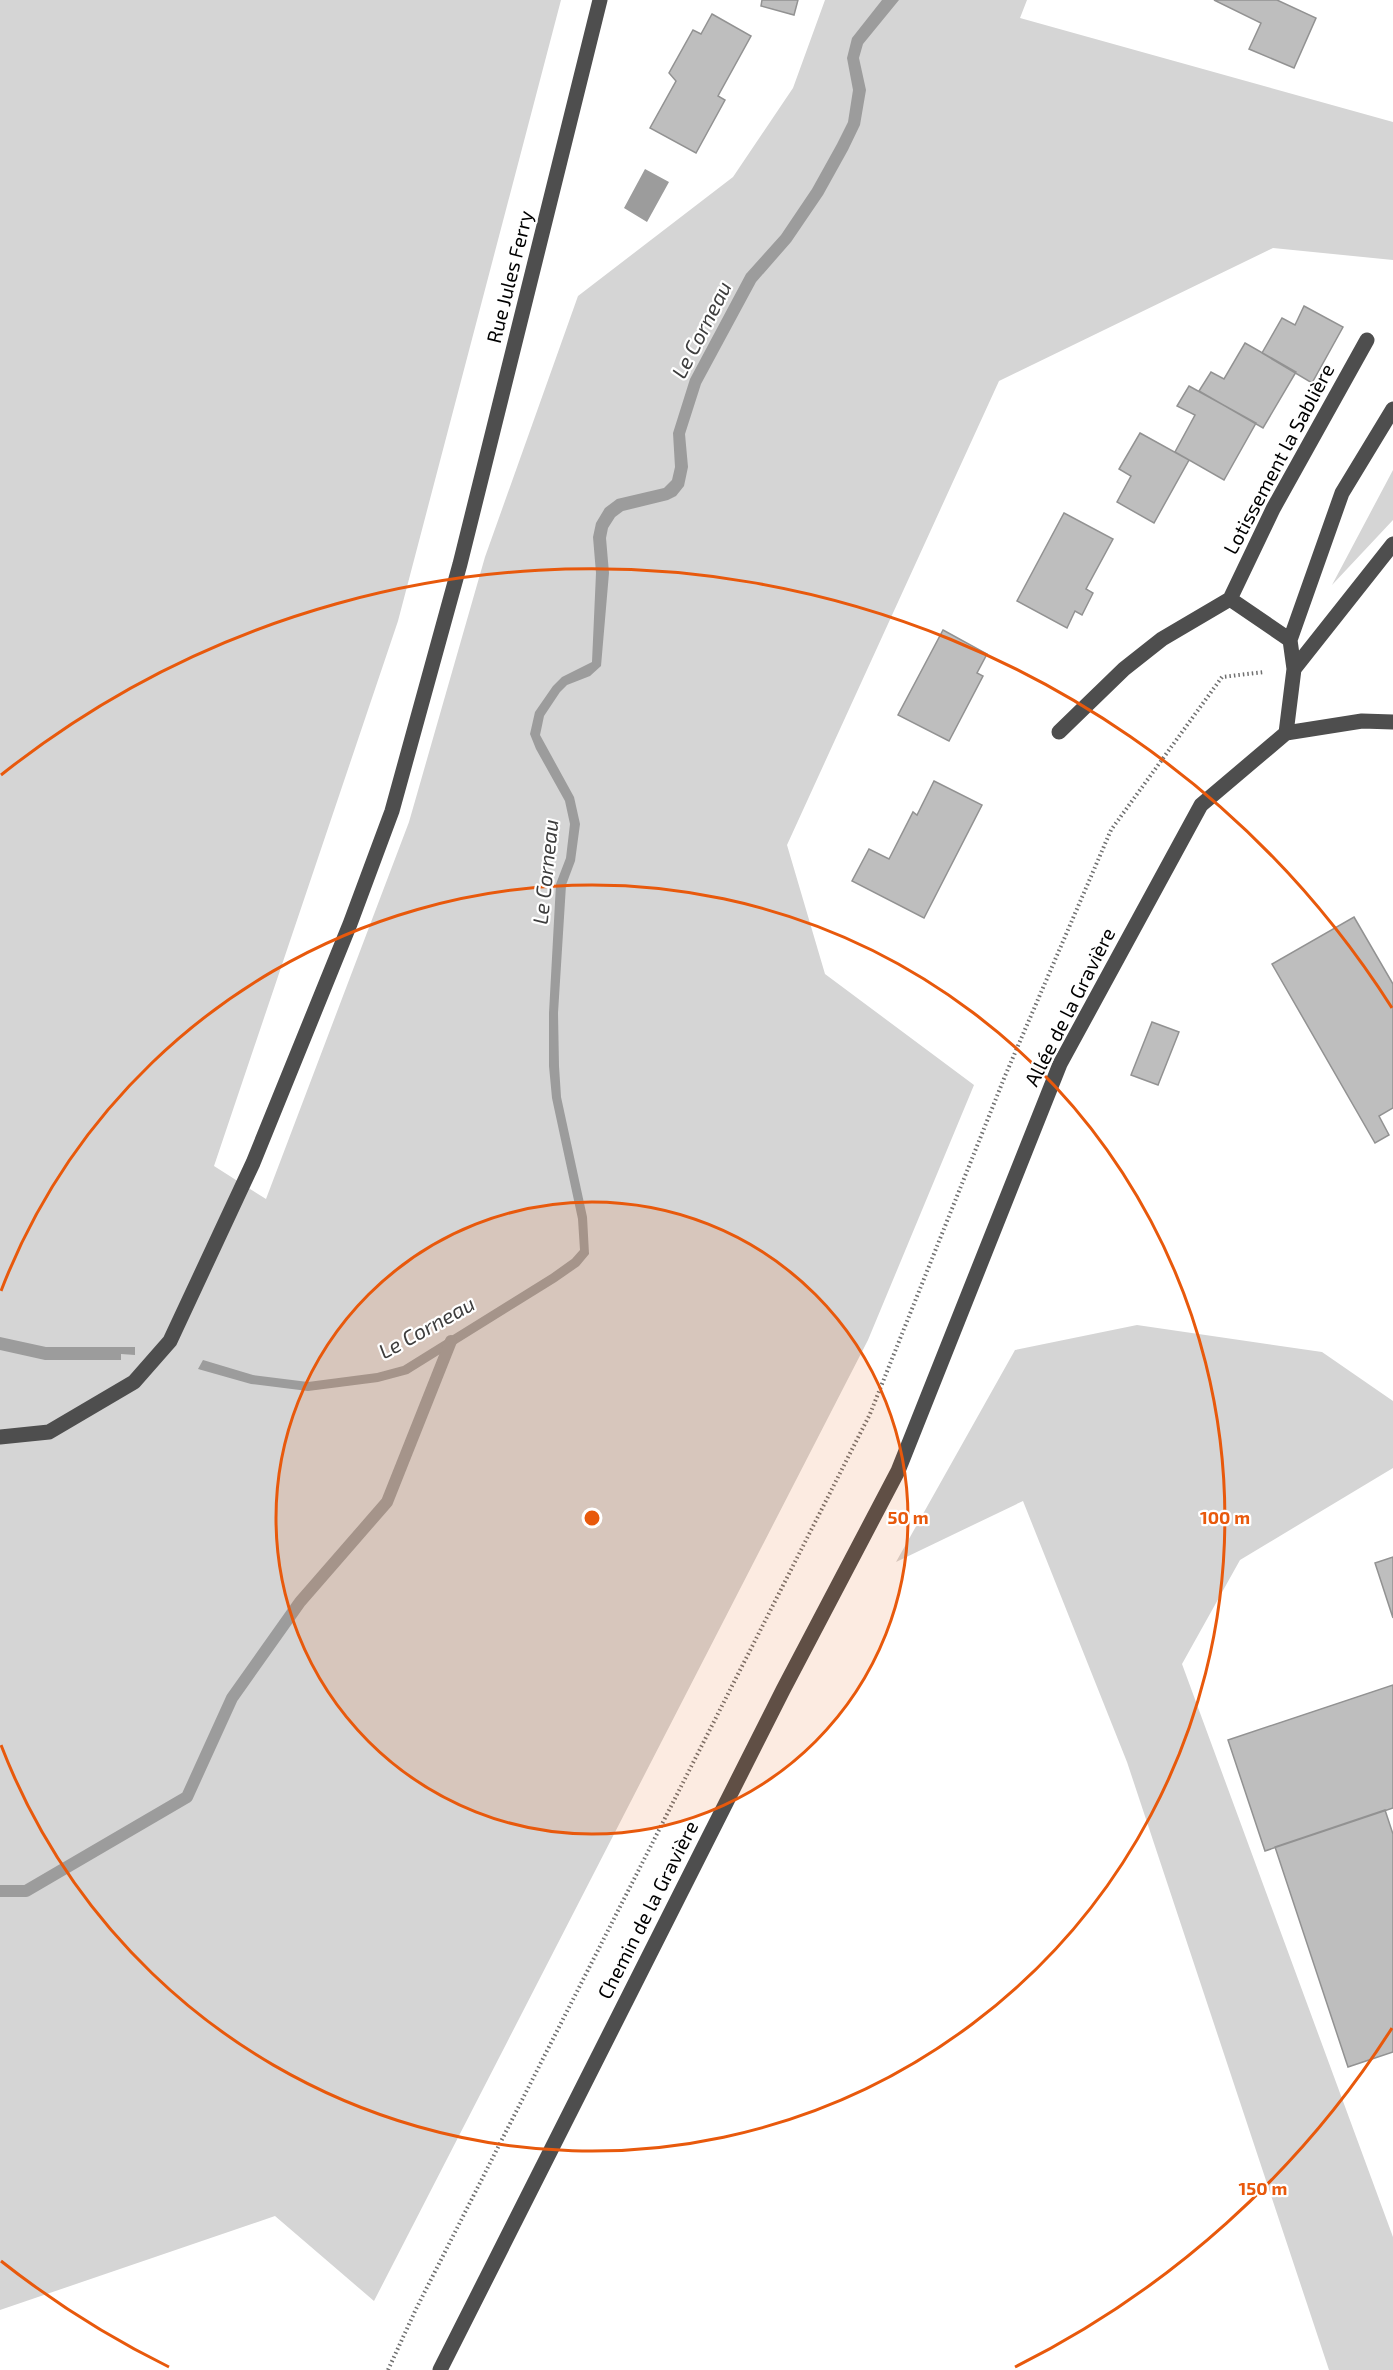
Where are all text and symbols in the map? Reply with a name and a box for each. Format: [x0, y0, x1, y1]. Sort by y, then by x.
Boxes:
street label: Rue Jules Ferry [481, 208, 537, 346]
water label: Le Corneau [665, 276, 736, 382]
street label: Lotissement la Sablière [1218, 359, 1339, 558]
water label: Le Corneau [527, 818, 562, 926]
street label: Allée de la Gravière [1019, 923, 1119, 1090]
water label: Le Corneau [374, 1290, 479, 1363]
text: 50 m [887, 1506, 929, 1528]
text: 100 m [1200, 1506, 1250, 1528]
centre of rings [582, 1508, 602, 1528]
street label: Chemin de la Gravière [592, 1816, 702, 2003]
text: 150 m [1239, 2177, 1287, 2199]

